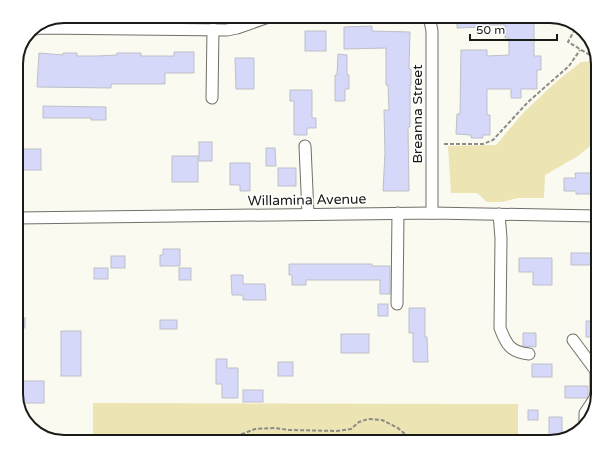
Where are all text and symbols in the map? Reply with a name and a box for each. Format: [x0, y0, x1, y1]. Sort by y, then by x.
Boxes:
scale bar [470, 16, 557, 42]
text: 50 m [476, 23, 505, 37]
street label: Breanna Street [409, 64, 426, 164]
street label: Willamina Avenue [247, 190, 367, 210]

